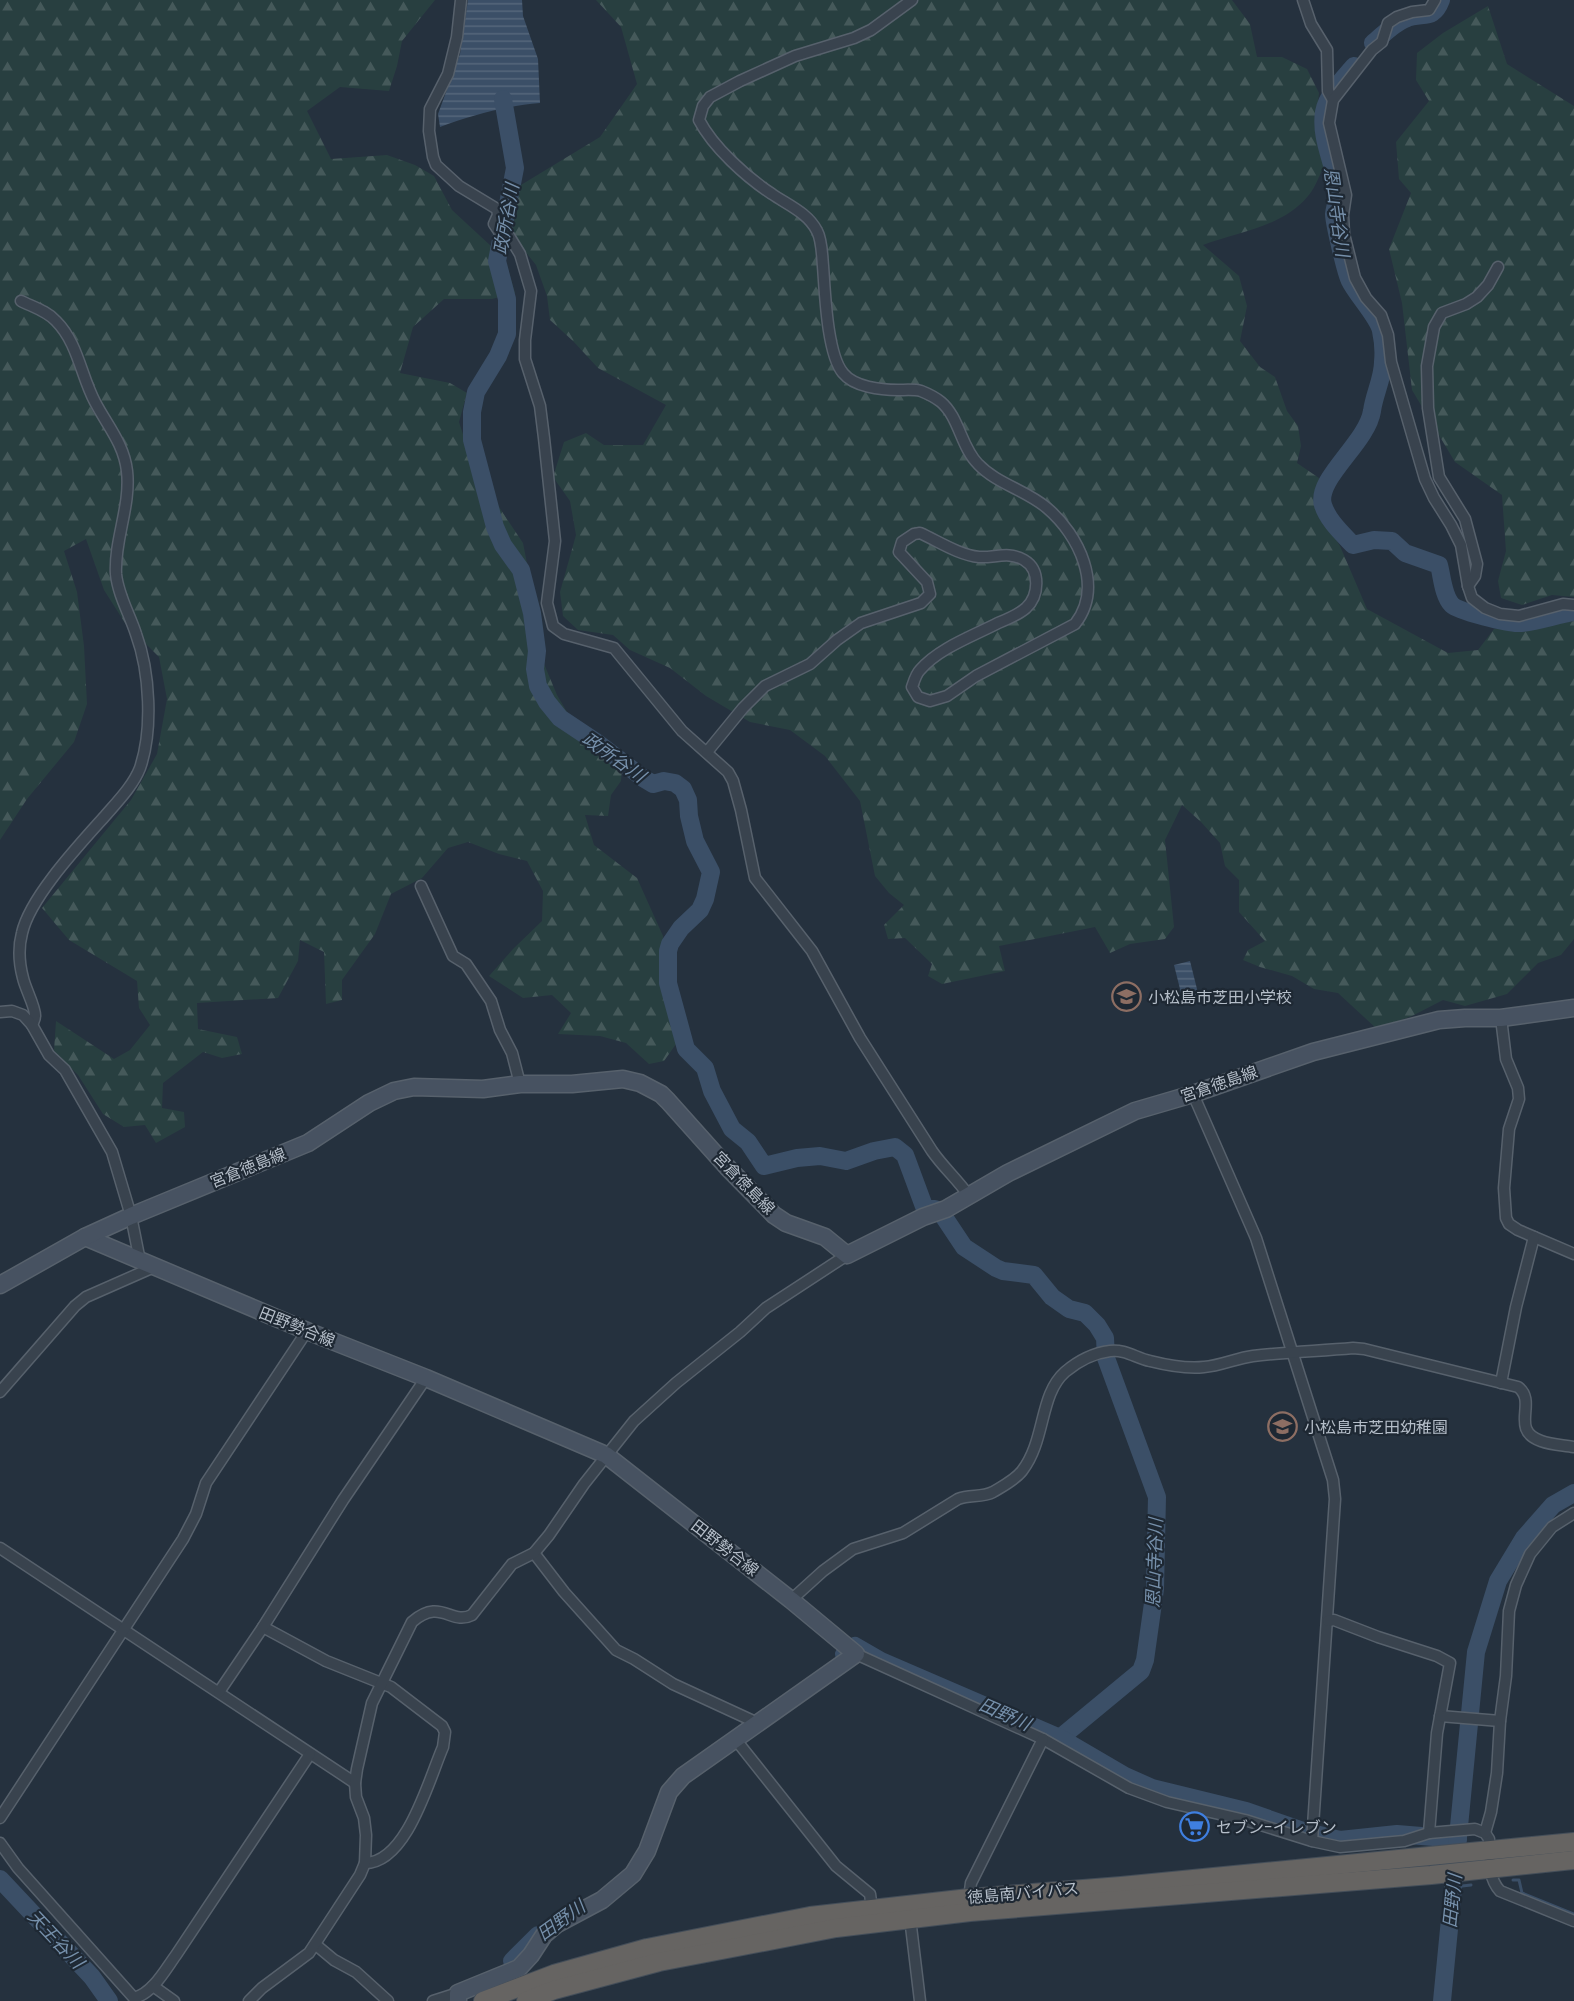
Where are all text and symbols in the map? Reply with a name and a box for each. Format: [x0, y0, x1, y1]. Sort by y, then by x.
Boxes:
water label: 恩山寺谷川 [1318, 166, 1356, 260]
water label: 政所谷川 [487, 179, 525, 257]
water label: 政所谷川 [577, 726, 652, 789]
school or university icon: 小松島市芝田小学校 [1111, 981, 1143, 1013]
place label: 小松島市芝田小学校 [1148, 986, 1292, 1009]
street label: 宮倉徳島線 [1177, 1060, 1261, 1108]
street label: 宮倉徳島線 [207, 1142, 289, 1194]
street label: 宮倉徳島線 [708, 1146, 780, 1220]
street label: 田野勢合線 [256, 1301, 338, 1353]
school or university icon: 小松島市芝田幼稚園 [1267, 1411, 1299, 1443]
place label: 小松島市芝田幼稚園 [1304, 1416, 1448, 1439]
street label: 田野勢合線 [686, 1514, 764, 1582]
water label: 恩山寺谷川 [1140, 1516, 1168, 1608]
water label: 田野川 [975, 1692, 1037, 1737]
supermarket icon: セブン-イレブン [1179, 1811, 1211, 1843]
place label: セブン-イレブン [1216, 1816, 1337, 1839]
water label: 田野川 [1437, 1871, 1467, 1929]
street label: 徳島南バイパス [966, 1877, 1080, 1909]
water label: 田野川 [532, 1893, 592, 1946]
water label: 天王谷川 [22, 1904, 91, 1975]

